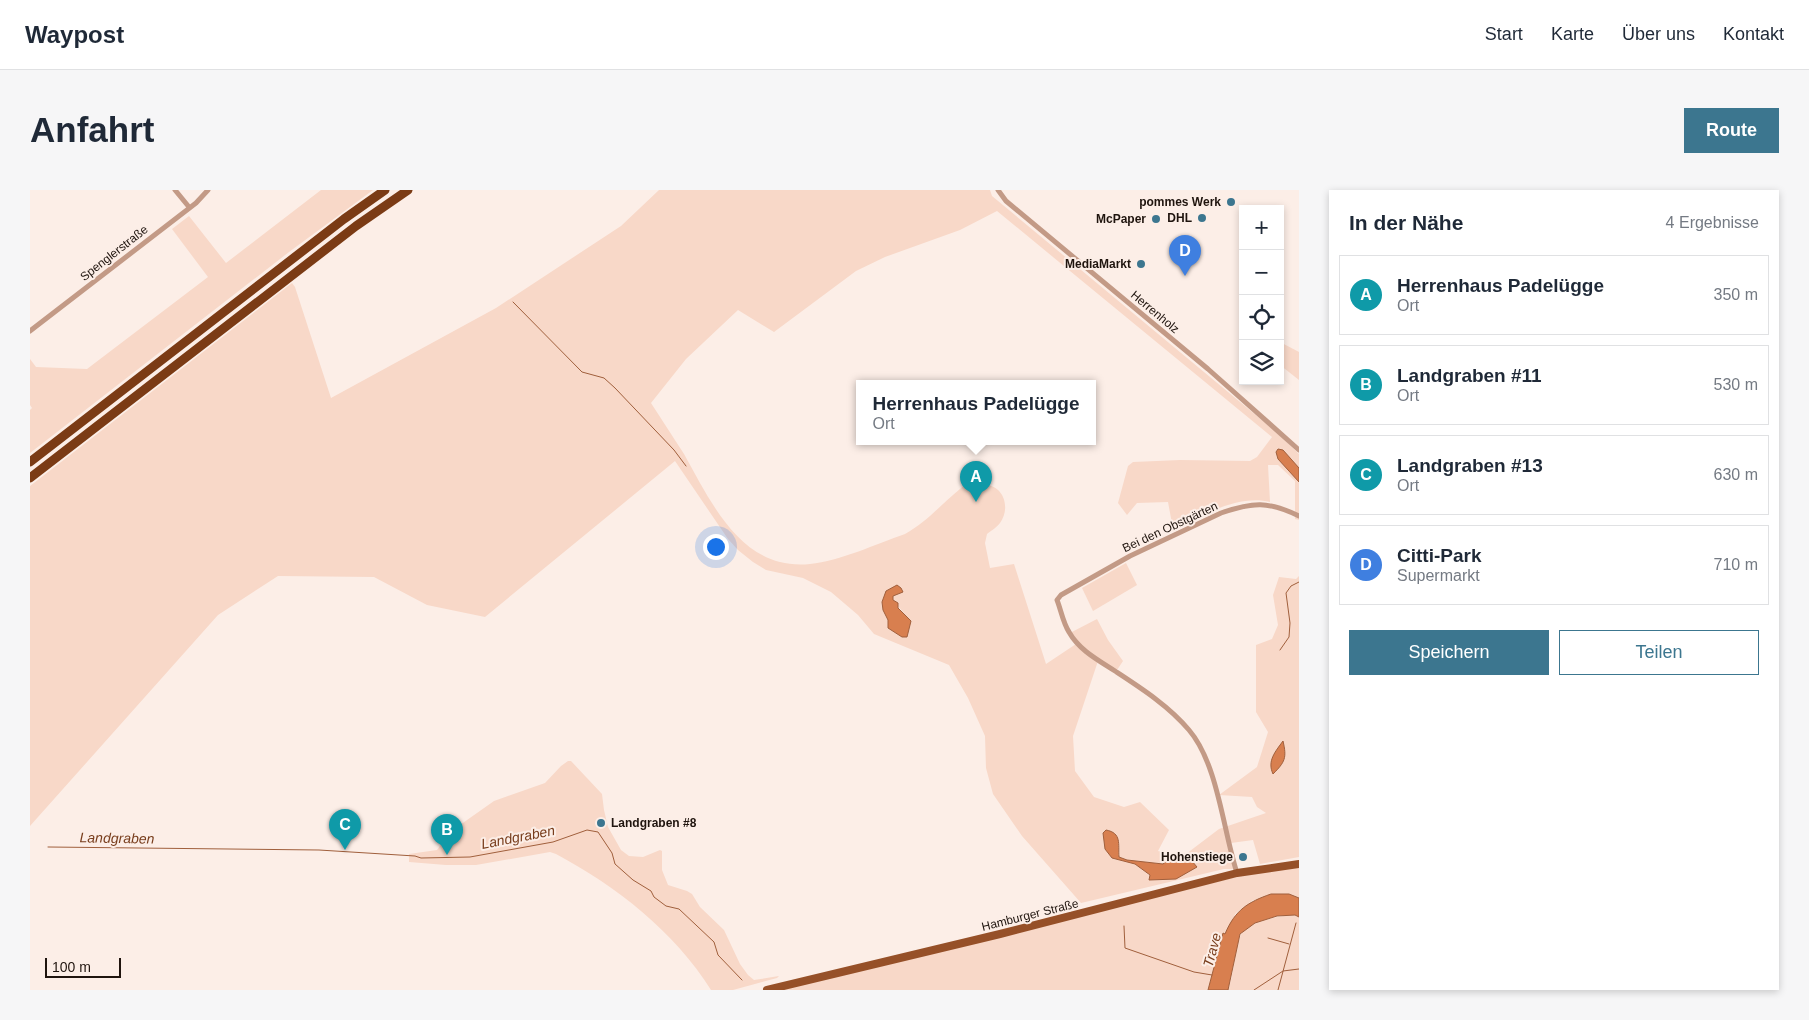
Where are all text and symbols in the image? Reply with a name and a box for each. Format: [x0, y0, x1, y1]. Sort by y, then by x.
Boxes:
text: Waypost [25, 21, 124, 48]
text: Start [1485, 24, 1523, 44]
text: Karte [1551, 24, 1594, 44]
text: Über uns [1622, 24, 1695, 44]
text: Kontakt [1723, 24, 1784, 44]
button: Route [1684, 108, 1779, 153]
text: Anfahrt [30, 110, 154, 149]
place label: pommes Werk [1139, 195, 1221, 209]
marker: pommes Werk [1225, 196, 1237, 208]
map controls [1239, 205, 1284, 385]
button: + [1239, 205, 1284, 250]
place label: DHL [1167, 211, 1192, 225]
text: In der Nähe [1349, 211, 1463, 234]
place label: McPaper [1096, 212, 1146, 226]
marker: DHL [1196, 212, 1208, 224]
marker: McPaper [1150, 213, 1162, 225]
text: 4 Ergebnisse [1666, 214, 1759, 231]
street label: Spenglerstraße [77, 222, 151, 284]
pin: D [1169, 235, 1201, 276]
button: − [1239, 250, 1284, 295]
place label: MediaMarkt [1065, 257, 1131, 271]
marker: MediaMarkt [1135, 258, 1147, 270]
text: Herrenhaus Padelügge [1397, 275, 1604, 296]
text: A [1360, 286, 1372, 303]
text: 350 m [1714, 286, 1758, 303]
street label: Herrenholz [1128, 288, 1182, 336]
button: locate [1239, 295, 1284, 340]
text: Ort [1397, 297, 1419, 314]
button: layers [1239, 340, 1284, 385]
text: Landgraben #11 [1397, 365, 1542, 386]
text: B [1360, 376, 1372, 393]
text: 530 m [1714, 376, 1758, 393]
popup [856, 380, 1096, 445]
text: Ort [1397, 387, 1419, 404]
text: Herrenhaus Padelügge [873, 393, 1079, 414]
text: Ort [873, 415, 895, 432]
text: Landgraben #13 [1397, 455, 1543, 476]
pin: A [960, 461, 992, 502]
text: C [1360, 466, 1372, 483]
text: 630 m [1714, 466, 1758, 483]
text: Ort [1397, 477, 1419, 494]
street label: Bei den Obstgärten [1120, 499, 1220, 555]
your location [703, 534, 729, 560]
text: Citti-Park [1397, 545, 1481, 566]
text: D [1360, 556, 1372, 573]
text: 710 m [1714, 556, 1758, 573]
text: Supermarkt [1397, 567, 1480, 584]
button: Speichern [1349, 630, 1549, 675]
button: Teilen [1559, 630, 1759, 675]
pin: C [329, 809, 361, 850]
pin: B [431, 814, 463, 855]
place label: Landgraben #8 [611, 816, 697, 830]
marker: Landgraben #8 [595, 817, 607, 829]
water label: Landgraben [480, 822, 556, 852]
water label: Landgraben [79, 829, 155, 847]
place label: Hohenstiege [1161, 850, 1233, 864]
marker: Hohenstiege [1237, 851, 1249, 863]
street label: Hamburger Straße [980, 896, 1080, 934]
water label: Trave [1200, 931, 1224, 969]
scale bar [45, 955, 121, 978]
text: 100 m [52, 959, 91, 975]

